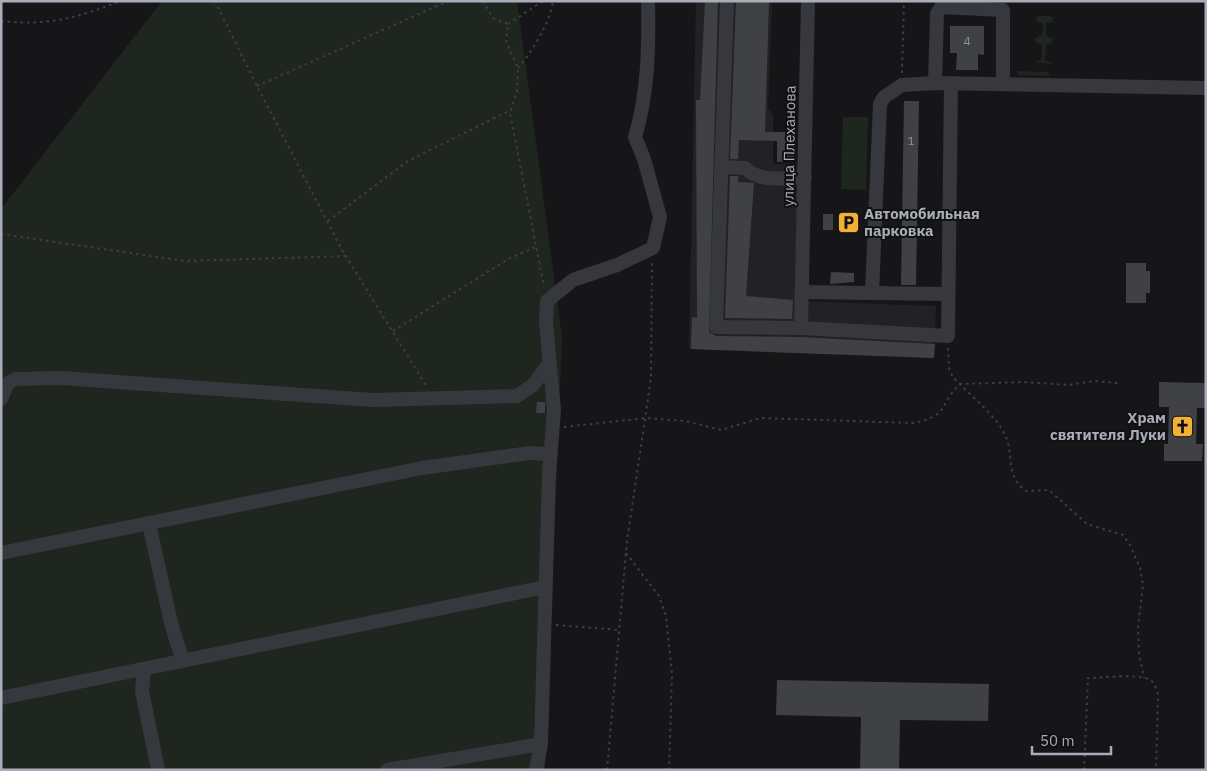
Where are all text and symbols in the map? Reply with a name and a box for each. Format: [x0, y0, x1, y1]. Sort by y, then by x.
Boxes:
house number: 4 [963, 33, 971, 48]
street label: улица Плеханова [778, 85, 800, 207]
house number: 1 [907, 133, 915, 148]
place label: Автомобильная парковка [864, 204, 980, 240]
parking icon: Автомобильная парковка [836, 210, 860, 234]
place label: Храм святителя Луки [1050, 408, 1166, 444]
church icon: Храм святителя Луки [1170, 414, 1194, 438]
scale bar [1032, 724, 1111, 756]
text: 50 m [1040, 731, 1075, 750]

